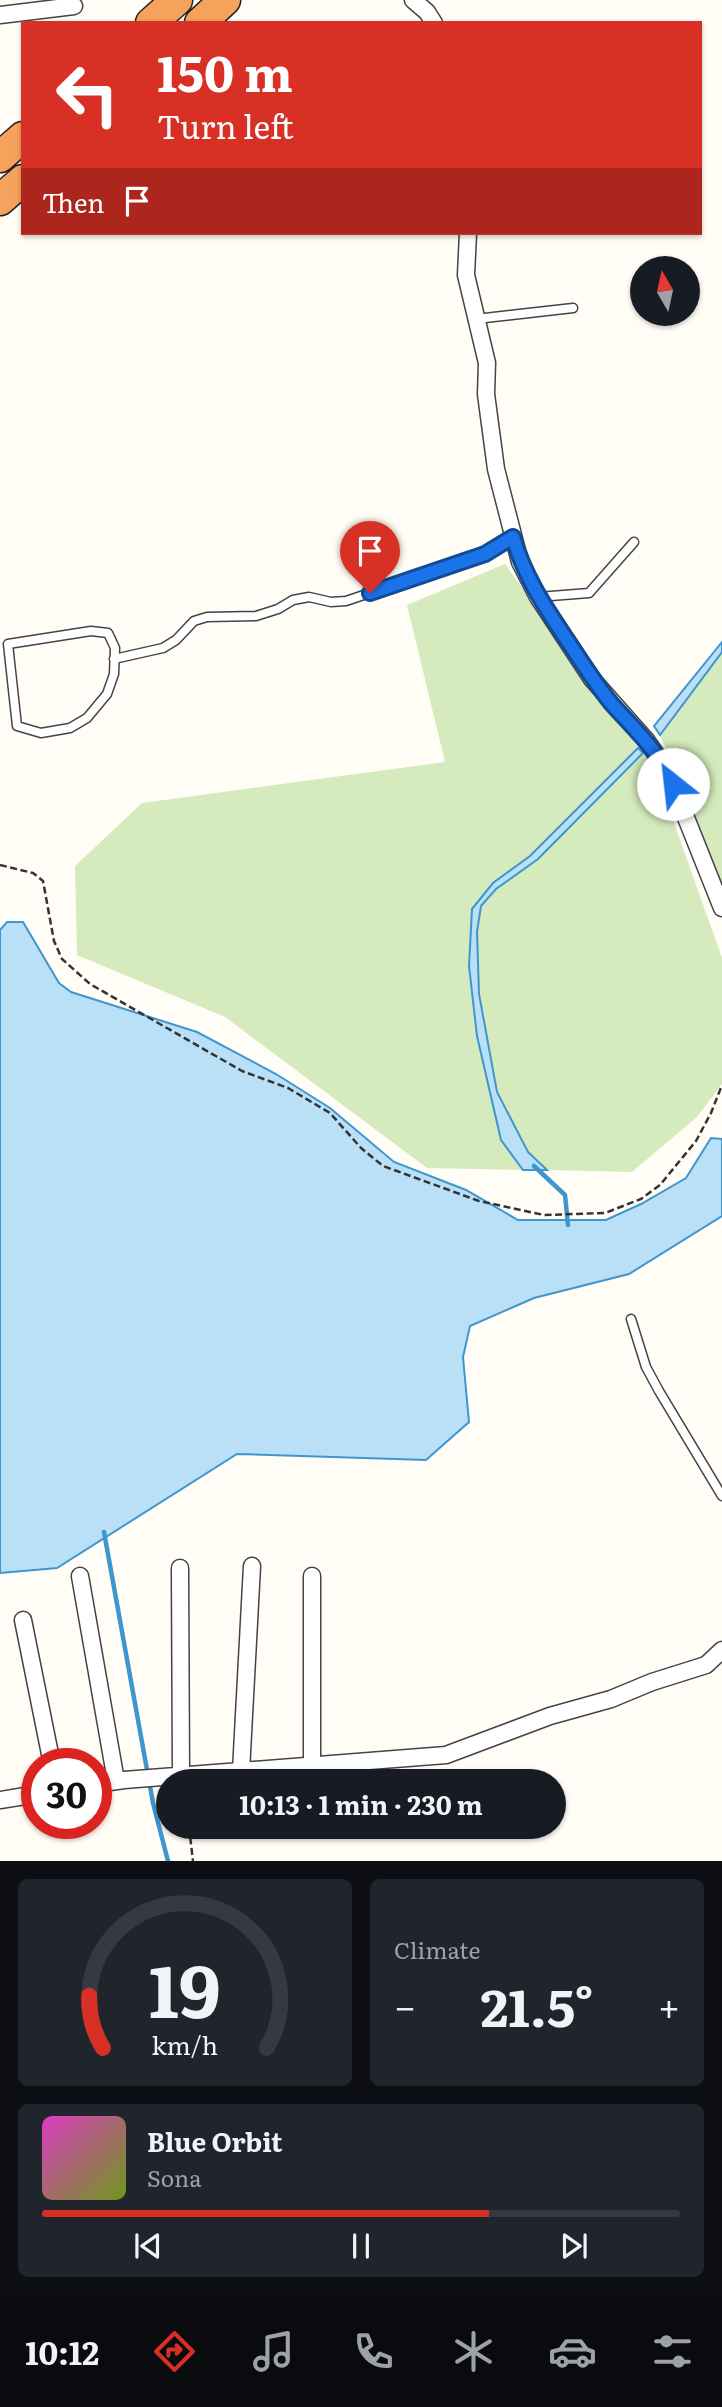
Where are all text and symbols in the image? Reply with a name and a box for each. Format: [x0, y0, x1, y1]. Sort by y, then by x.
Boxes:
text: 150 m [157, 34, 293, 107]
icon: left [42, 49, 133, 140]
text: Turn left [157, 101, 294, 149]
text: Then [42, 182, 104, 221]
icon: arrive [118, 182, 156, 220]
north arrow [630, 256, 700, 326]
map controls [630, 256, 700, 326]
pin [340, 521, 400, 593]
icon: arrive [351, 532, 389, 570]
position arrow [636, 747, 710, 821]
speed limit sign: 30 [21, 1748, 112, 1839]
text: 10:13 · 1 min · 230 m [239, 1784, 483, 1823]
text: Climate [394, 1932, 480, 1966]
text: 19 [149, 1933, 221, 2041]
text: 21.5° [480, 1966, 594, 2043]
text: − [394, 1976, 416, 2033]
text: + [658, 1976, 680, 2033]
text: km/h [152, 2026, 218, 2063]
text: Blue Orbit [147, 2121, 282, 2160]
text: Sona [147, 2160, 202, 2194]
icon: previous [129, 2227, 167, 2265]
icon: pause [342, 2227, 380, 2265]
icon: next [555, 2227, 593, 2265]
text: 10:12 [25, 2327, 99, 2375]
icon: directions [150, 2327, 199, 2376]
icon: music [249, 2327, 298, 2376]
icon: phone [349, 2327, 398, 2376]
icon: climate [449, 2327, 498, 2376]
icon: car [548, 2327, 597, 2376]
icon: filters [648, 2327, 697, 2376]

